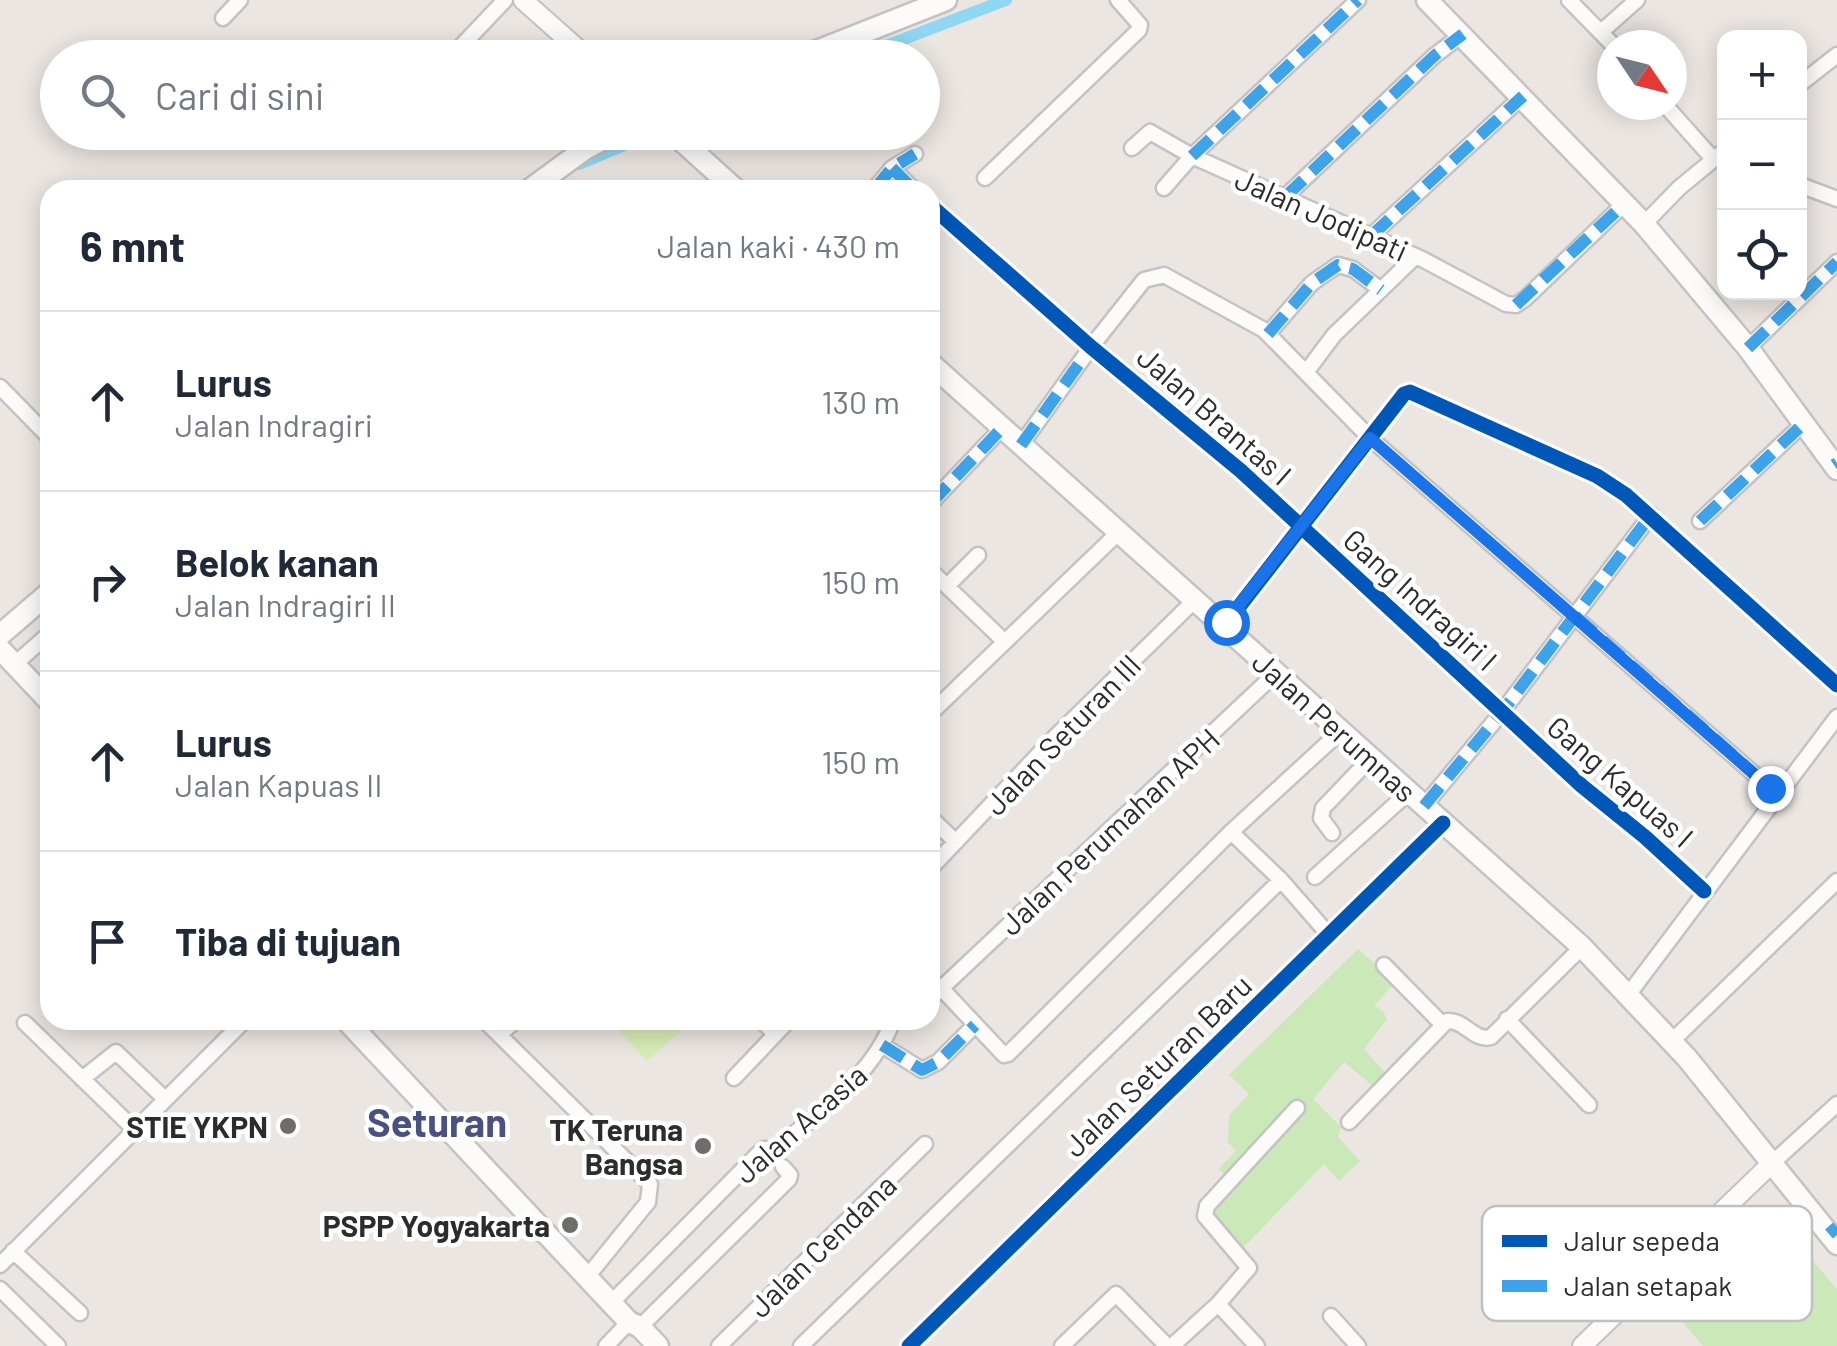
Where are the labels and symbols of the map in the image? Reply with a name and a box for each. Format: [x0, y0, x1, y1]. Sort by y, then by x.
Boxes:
north arrow [1597, 30, 1687, 120]
street label: Jalan Jodipati [1230, 160, 1414, 268]
street label: Jalan Brantas I [1130, 338, 1300, 492]
street label: Gang Indragiri I [1337, 521, 1505, 677]
route start [1204, 600, 1250, 646]
street label: Jalan Perumnas [1246, 643, 1424, 809]
street label: Jalan Seturan III [976, 646, 1148, 822]
street label: Gang Kapuas I [1541, 708, 1701, 854]
street label: Jalan Perumahan APH [992, 720, 1226, 942]
route end [1748, 766, 1794, 812]
street label: Jalan Seturan Baru [1056, 966, 1258, 1164]
street label: Jalan Acasia [727, 1056, 873, 1190]
district label: Seturan [367, 1097, 507, 1145]
place label: STIE YKPN [126, 1108, 268, 1144]
place label: TK Teruna Bangsa [549, 1111, 683, 1181]
marker: STIE YKPN [277, 1115, 299, 1137]
marker: TK Teruna Bangsa [692, 1135, 714, 1157]
street label: Jalan Cendana [741, 1166, 903, 1324]
legend [1482, 1206, 1812, 1321]
place label: PSPP Yogyakarta [323, 1207, 550, 1243]
marker: PSPP Yogyakarta [559, 1214, 581, 1236]
text: Jalur sepeda [1564, 1223, 1720, 1257]
text: Jalan setapak [1564, 1268, 1732, 1302]

